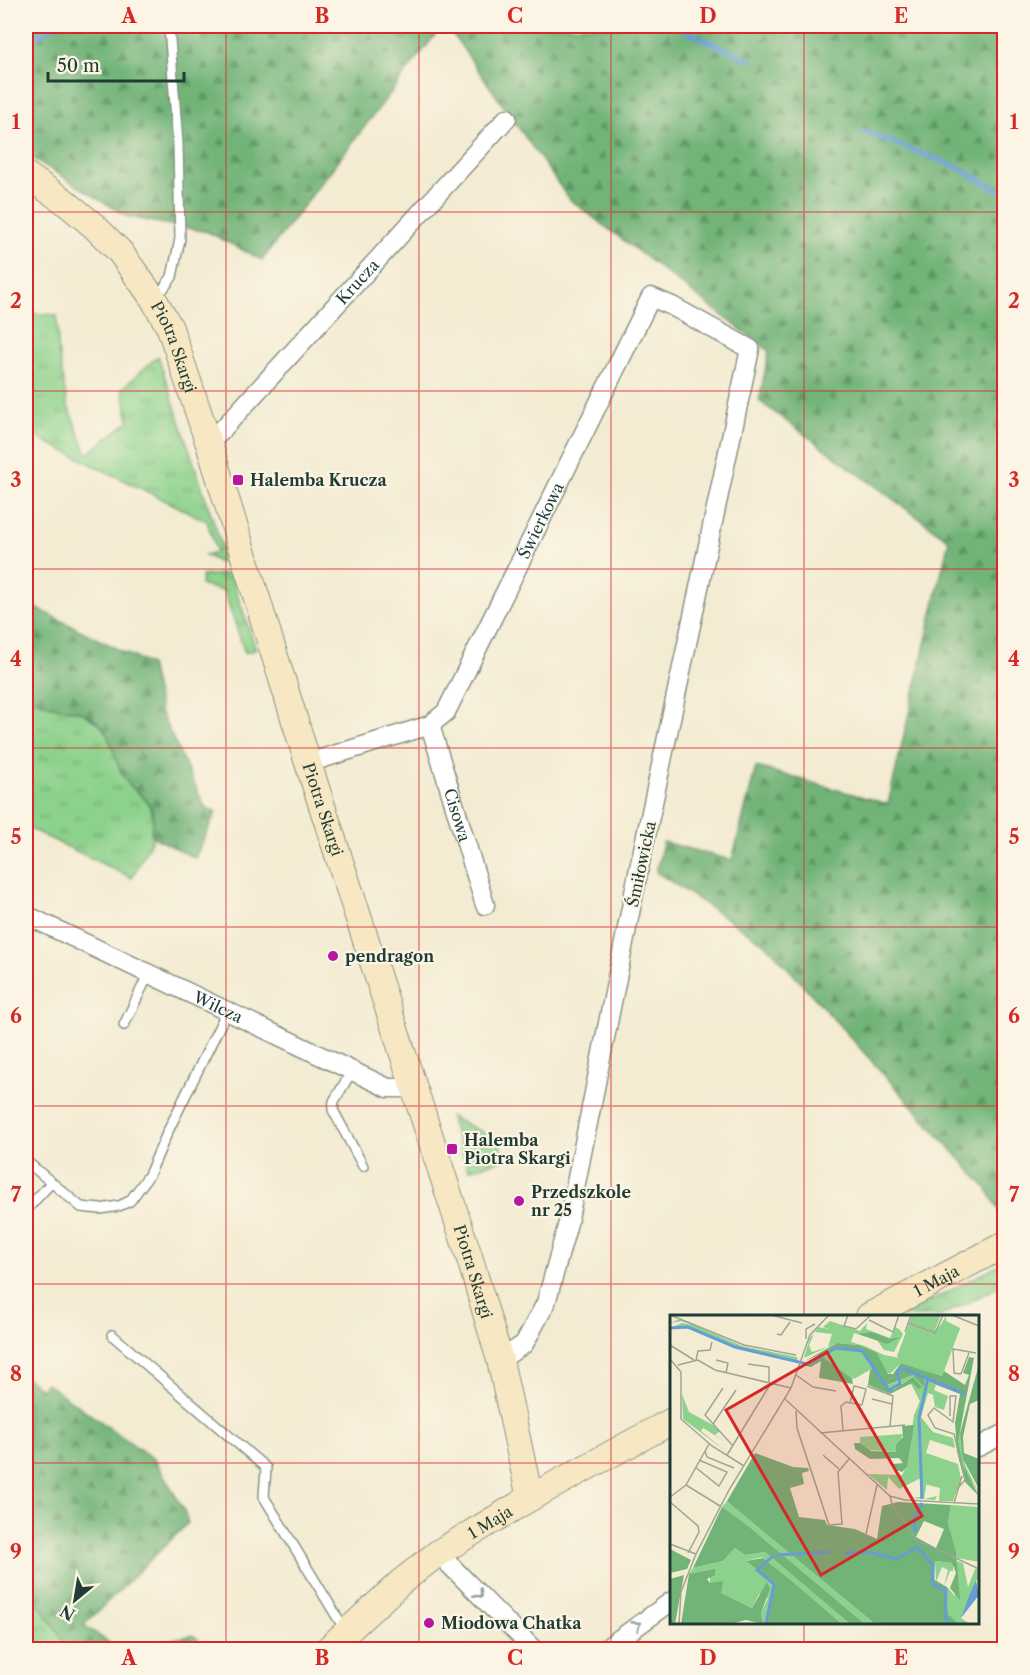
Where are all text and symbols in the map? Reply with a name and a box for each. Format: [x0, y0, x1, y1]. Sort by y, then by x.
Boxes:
text: A [120, 4, 137, 28]
text: B [315, 4, 330, 28]
text: C [507, 4, 523, 28]
text: D [699, 4, 717, 28]
text: E [894, 4, 908, 28]
scale bar [48, 45, 184, 83]
text: 50 m [57, 55, 100, 77]
text: 1 [12, 110, 21, 134]
text: 1 [1010, 110, 1019, 134]
street label: Krucza [332, 254, 383, 308]
text: 2 [10, 289, 22, 313]
text: 2 [1008, 289, 1020, 313]
street label: Piotra Skargi [147, 297, 201, 395]
text: 3 [10, 468, 22, 492]
text: 3 [1008, 468, 1020, 492]
place label: Halemba Krucza [250, 470, 387, 490]
marker: Halemba Krucza [231, 473, 245, 487]
street label: Świerkowa [513, 479, 568, 562]
text: 4 [10, 647, 22, 671]
text: 4 [1008, 647, 1020, 671]
street label: Piotra Skargi [299, 760, 348, 859]
street label: Cisowa [440, 786, 475, 845]
street label: Śmiłowicka [622, 819, 660, 909]
text: 5 [10, 825, 22, 849]
text: 5 [1008, 825, 1020, 849]
place label: pendragon [345, 946, 434, 966]
marker: pendragon [326, 949, 340, 963]
street label: Wilcza [189, 986, 247, 1027]
text: 6 [10, 1004, 22, 1028]
text: 6 [1008, 1004, 1020, 1028]
place label: Halemba Piotra Skargi [464, 1130, 571, 1168]
marker: Halemba Piotra Skargi [445, 1142, 459, 1156]
place label: Przedszkole nr 25 [531, 1182, 631, 1220]
text: 7 [11, 1183, 22, 1207]
text: 7 [1009, 1183, 1020, 1207]
marker: Przedszkole nr 25 [512, 1194, 526, 1208]
street label: Piotra Skargi [449, 1222, 497, 1321]
street label: 1 Maja [910, 1260, 963, 1301]
inset map [670, 1315, 979, 1624]
text: 8 [10, 1362, 22, 1386]
text: 8 [1008, 1362, 1020, 1386]
street label: 1 Maja [464, 1501, 516, 1543]
text: 9 [10, 1540, 22, 1564]
text: 9 [1008, 1540, 1020, 1564]
north arrow [45, 1570, 105, 1630]
one-way arrow [472, 1588, 483, 1598]
text: N [56, 1601, 79, 1625]
place label: Miodowa Chatka [441, 1613, 582, 1633]
marker: Miodowa Chatka [422, 1616, 436, 1630]
one-way arrow [631, 1621, 642, 1632]
text: A [120, 1646, 137, 1670]
text: B [315, 1646, 330, 1670]
text: C [507, 1646, 523, 1670]
text: D [699, 1646, 717, 1670]
text: E [894, 1646, 908, 1670]

